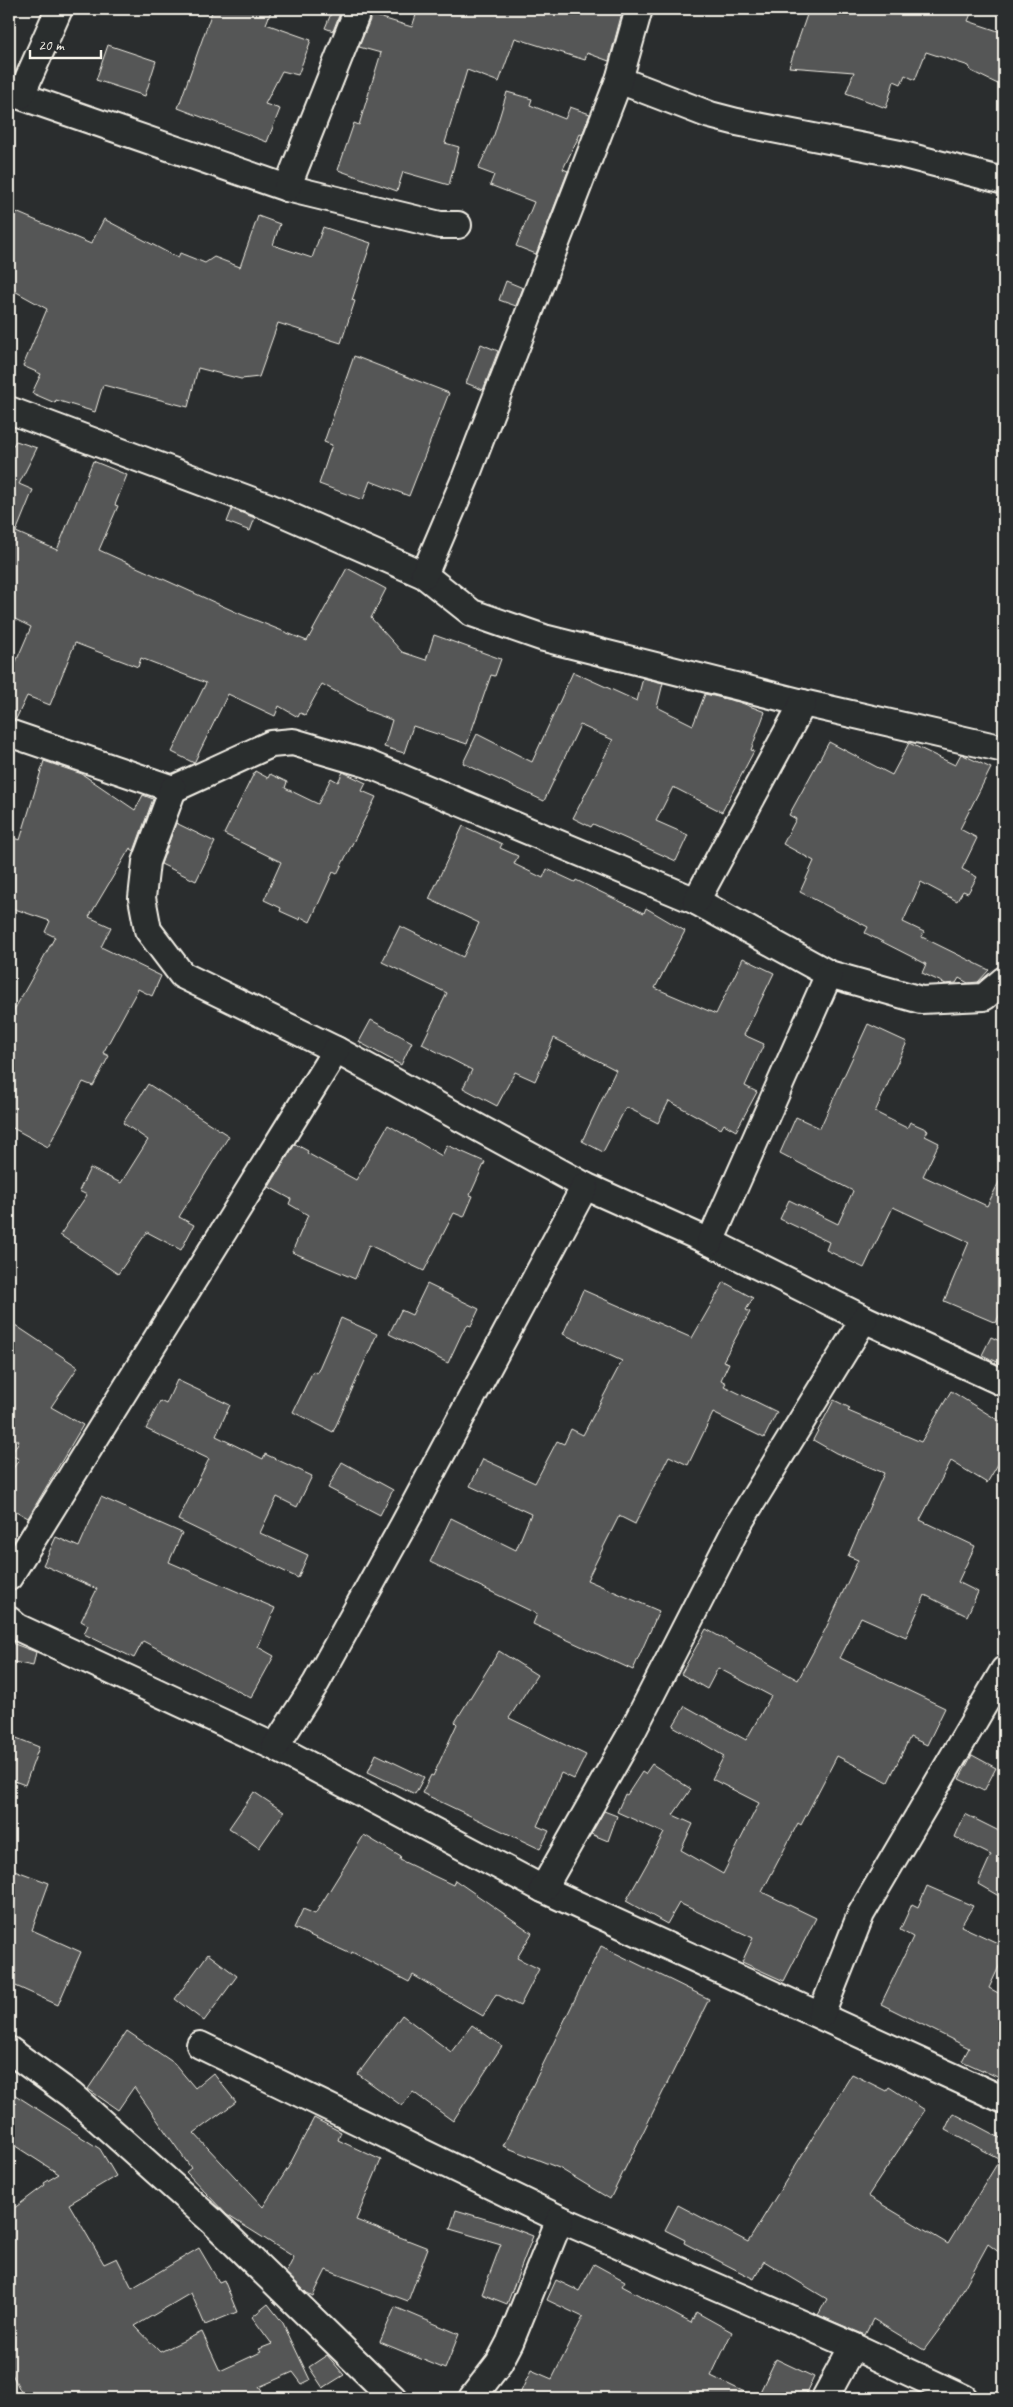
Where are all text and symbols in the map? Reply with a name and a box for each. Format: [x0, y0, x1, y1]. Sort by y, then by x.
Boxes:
scale bar [30, 28, 101, 60]
text: 20 m [38, 36, 65, 55]

